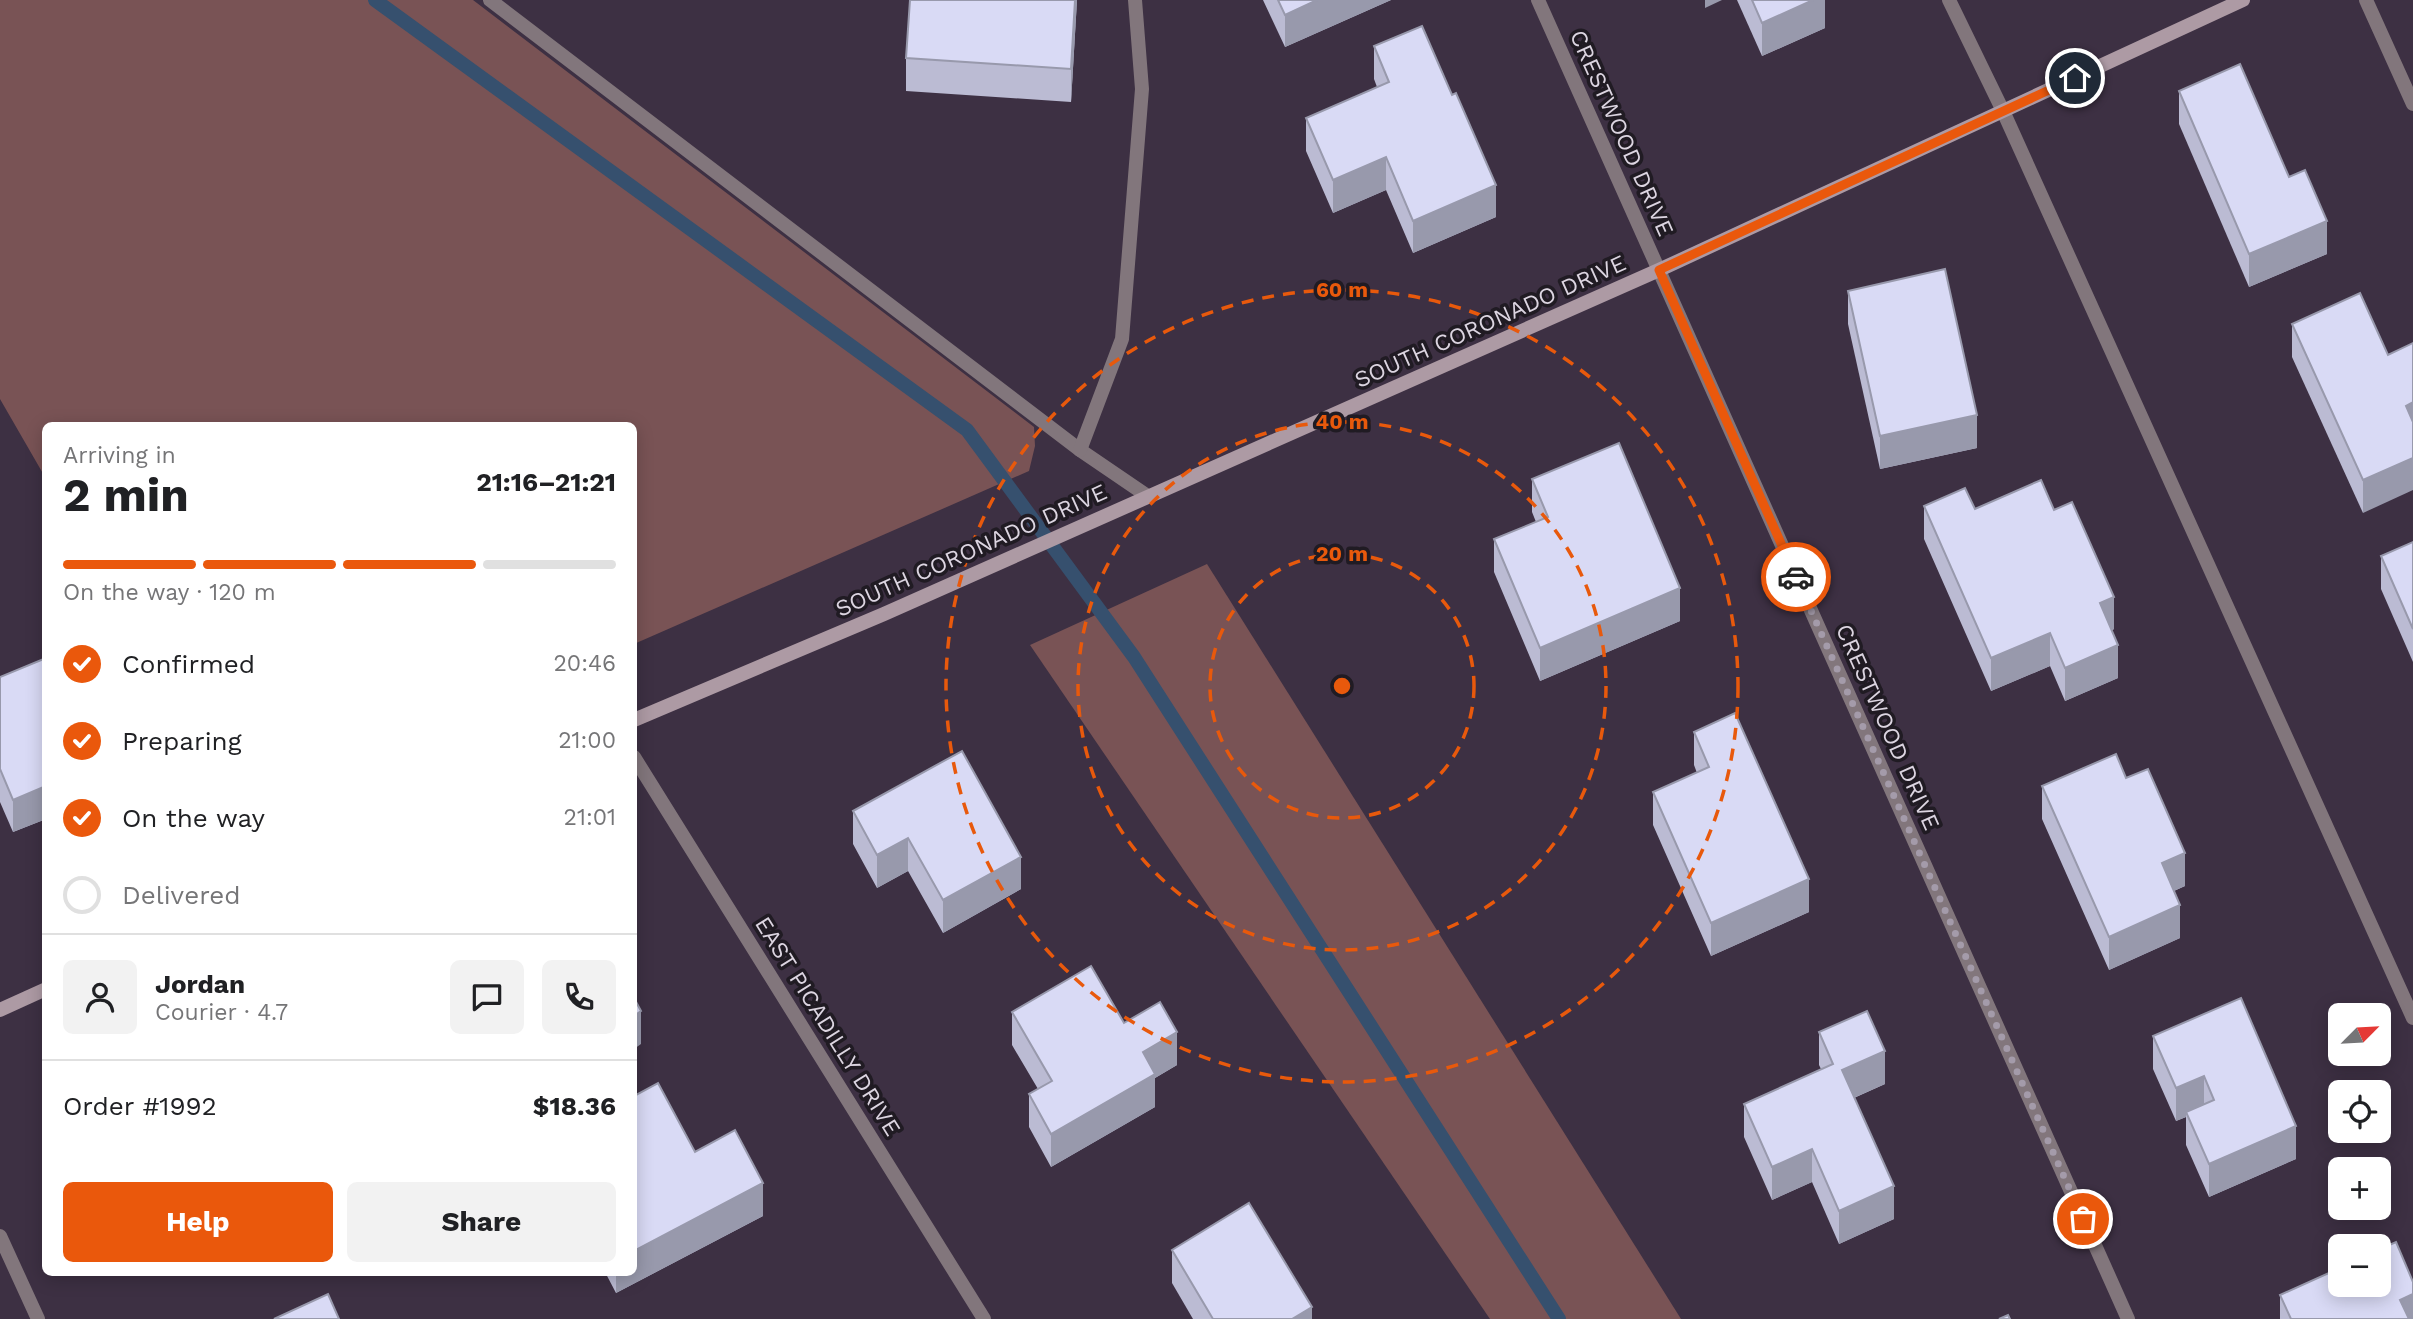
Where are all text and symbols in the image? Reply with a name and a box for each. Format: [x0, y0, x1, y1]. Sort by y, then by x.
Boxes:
street label: CRESTWOOD DRIVE [1564, 26, 1679, 240]
pin [2045, 48, 2105, 108]
icon: home [2056, 59, 2094, 97]
street label: SOUTH CORONADO DRIVE [1350, 249, 1630, 394]
text: 60 m [1316, 277, 1368, 302]
text: 40 m [1316, 409, 1368, 434]
text: Arriving in [63, 442, 176, 469]
text: 21:16–21:21 [476, 467, 616, 497]
text: 2 min [63, 468, 189, 522]
street label: SOUTH CORONADO DRIVE [831, 478, 1111, 623]
text: 20 m [1316, 541, 1368, 566]
courier [1761, 542, 1831, 612]
icon: car [1777, 558, 1815, 596]
text: On the way · 120 m [63, 579, 276, 606]
street label: CRESTWOOD DRIVE [1830, 620, 1945, 834]
icon: check [63, 645, 101, 683]
text: Confirmed [122, 649, 255, 679]
text: 20:46 [553, 650, 616, 677]
centre of rings [1330, 674, 1354, 698]
icon: check [63, 722, 101, 760]
text: Preparing [122, 726, 242, 756]
text: 21:00 [558, 727, 616, 754]
icon: check [63, 799, 101, 837]
text: On the way [122, 803, 265, 833]
text: 21:01 [564, 804, 616, 831]
text: Delivered [122, 880, 241, 910]
street label: EAST PICADILLY DRIVE [749, 912, 906, 1141]
button: person [63, 960, 137, 1034]
button: chat [450, 960, 524, 1034]
button: phone [542, 960, 616, 1034]
text: Jordan [155, 969, 245, 999]
text: Courier · 4.7 [155, 999, 288, 1026]
north arrow [2328, 1003, 2390, 1066]
map controls [2328, 1003, 2391, 1297]
button: locate [2328, 1080, 2391, 1143]
text: Order #1992 [63, 1091, 217, 1121]
text: $18.36 [533, 1091, 616, 1121]
button: + [2328, 1157, 2391, 1220]
button: Help [63, 1182, 333, 1262]
button: Share [347, 1182, 616, 1262]
pin [2053, 1189, 2113, 1249]
icon: bag [2064, 1200, 2102, 1238]
button: − [2328, 1234, 2391, 1297]

